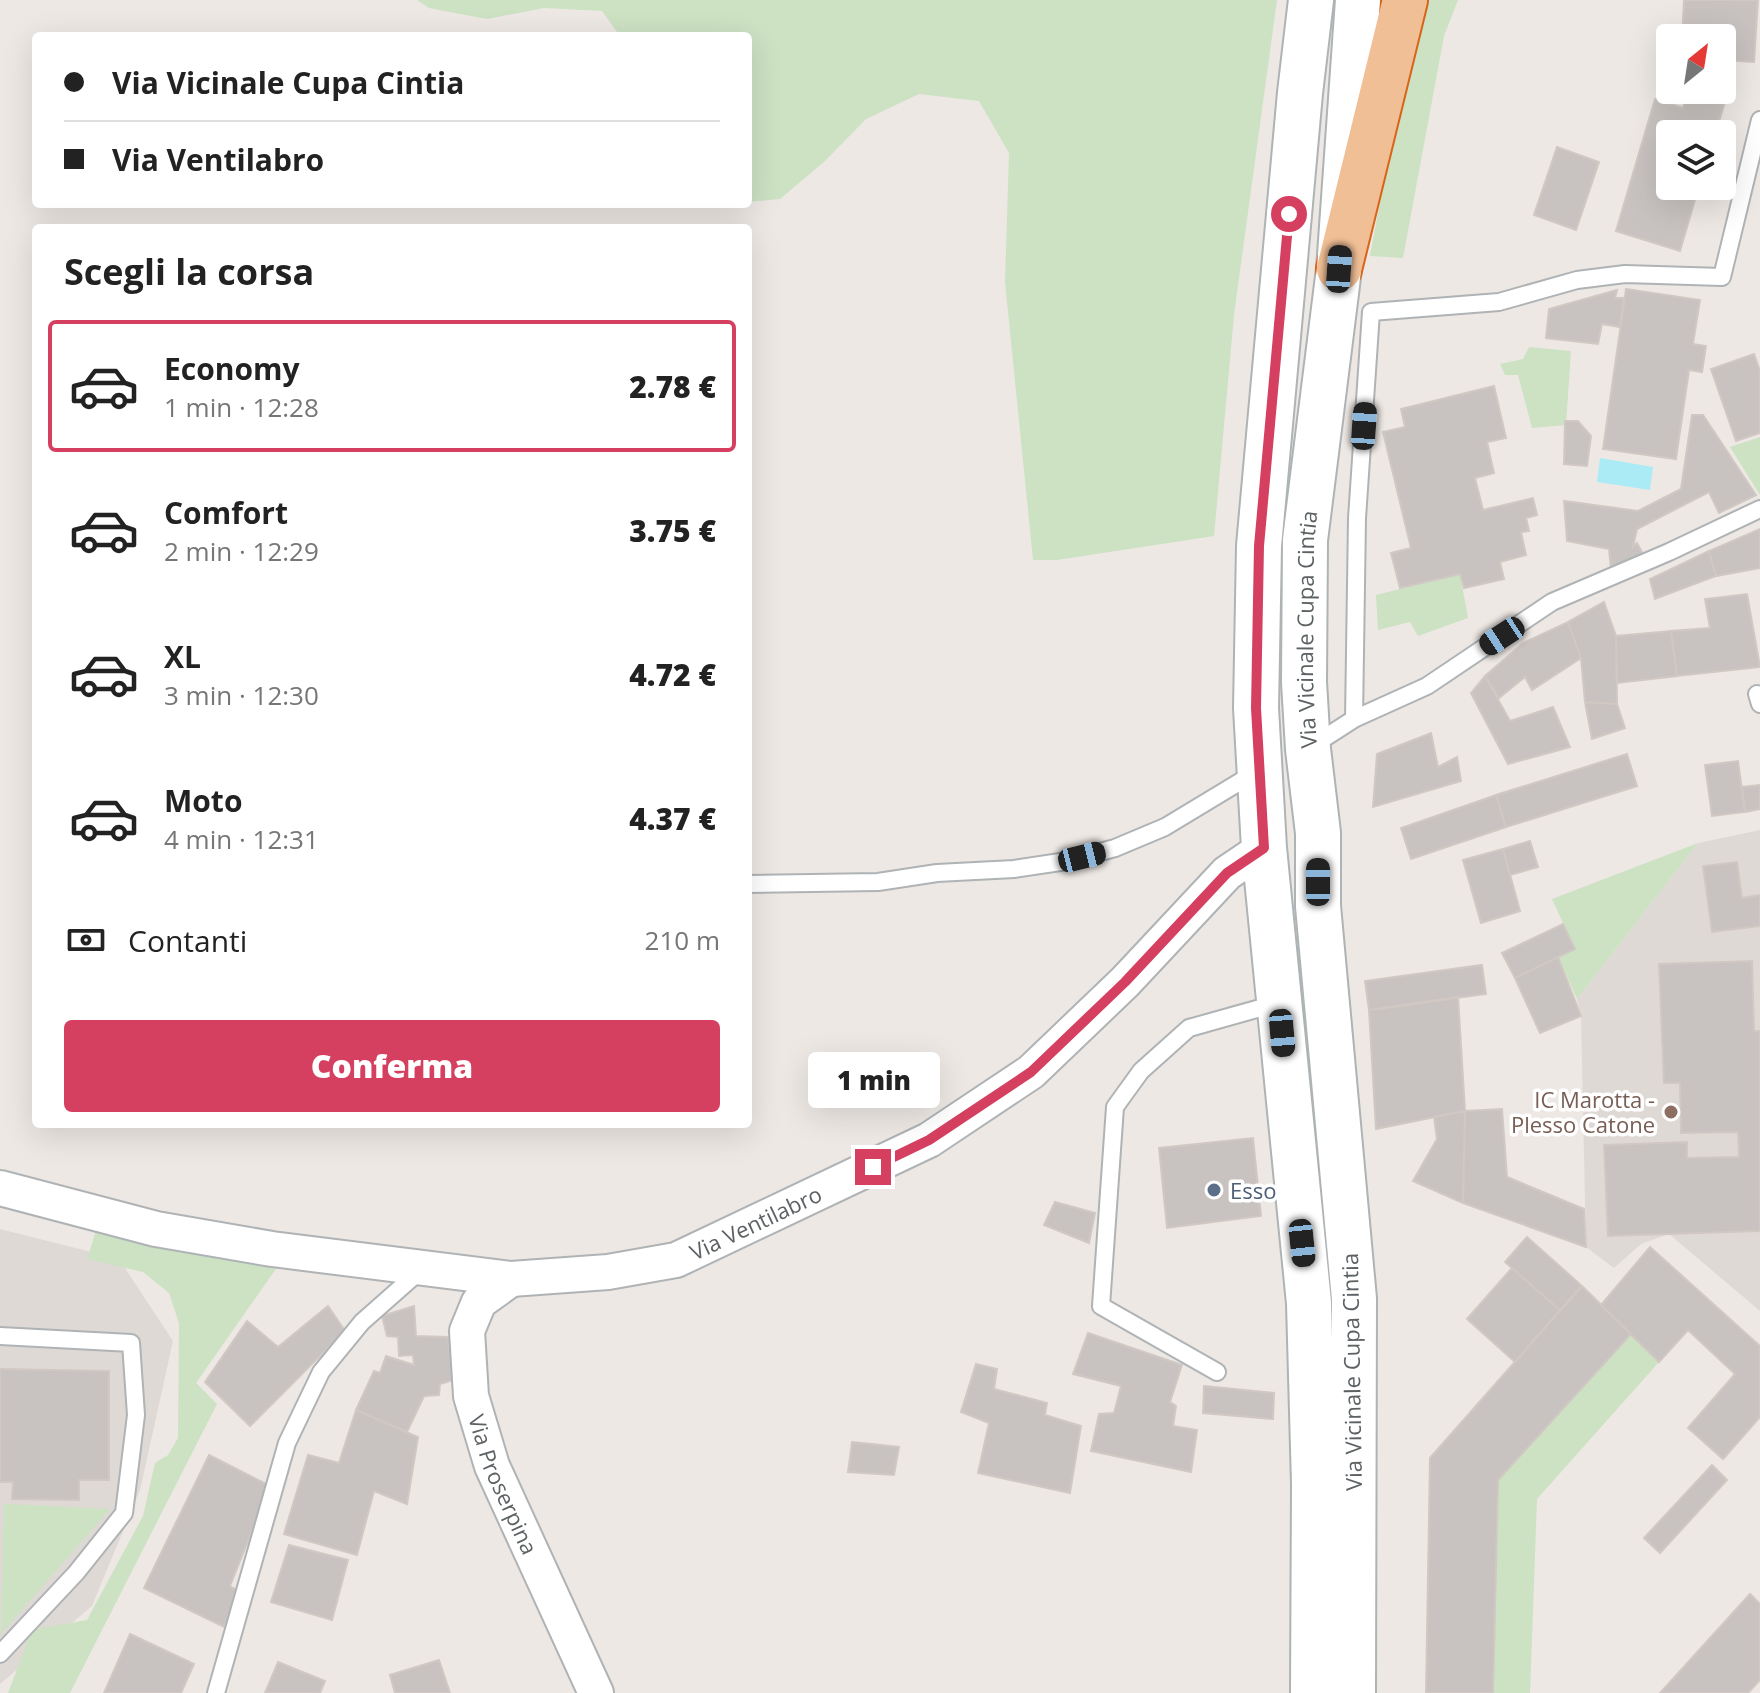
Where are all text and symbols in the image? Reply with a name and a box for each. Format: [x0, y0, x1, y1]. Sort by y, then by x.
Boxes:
north arrow [1656, 24, 1736, 104]
map controls [1656, 24, 1736, 200]
text: Via Vicinale Cupa Cintia [112, 62, 464, 103]
button: layers [1656, 120, 1736, 200]
text: Via Ventilabro [112, 139, 324, 180]
route start [1271, 196, 1307, 232]
car [1325, 244, 1353, 294]
text: Scegli la corsa [64, 247, 314, 296]
text: Economy [164, 348, 300, 389]
icon: car [68, 350, 140, 422]
text: 2.78 € [629, 366, 716, 407]
text: 1 min · 12:28 [164, 389, 319, 425]
car [1350, 401, 1378, 451]
text: Comfort [164, 492, 288, 533]
icon: car [68, 494, 140, 566]
street label: Via Vicinale Cupa Cintia [1289, 509, 1324, 749]
text: 3.75 € [629, 510, 716, 551]
text: 2 min · 12:29 [164, 533, 319, 569]
car [1475, 613, 1529, 659]
text: XL [164, 636, 201, 677]
icon: car [68, 638, 140, 710]
text: 4.72 € [629, 654, 716, 695]
text: 3 min · 12:30 [164, 677, 319, 713]
text: Moto [164, 780, 242, 821]
icon: car [68, 782, 140, 854]
text: 4.37 € [629, 798, 716, 839]
text: 4 min · 12:31 [164, 821, 319, 857]
car [1056, 840, 1108, 874]
car [1306, 858, 1330, 906]
icon: cash [64, 918, 108, 962]
text: Contanti [128, 920, 247, 961]
text: 210 m [645, 922, 720, 958]
car [1268, 1008, 1296, 1058]
button: Conferma [64, 1020, 720, 1112]
callout: 1 min [807, 1051, 939, 1107]
text: 1 min [837, 1062, 911, 1098]
place label: IC Marotta - Plesso Catone [1511, 1084, 1655, 1139]
marker: IC Marotta - Plesso Catone [1662, 1103, 1680, 1121]
route end [855, 1149, 891, 1185]
place label: Esso [1230, 1175, 1276, 1205]
street label: Via Ventilabro [685, 1178, 826, 1266]
marker: Esso [1205, 1181, 1223, 1199]
car [1288, 1218, 1316, 1268]
street label: Via Vicinale Cupa Cintia [1334, 1253, 1368, 1491]
street label: Via Proserpina [462, 1411, 545, 1559]

